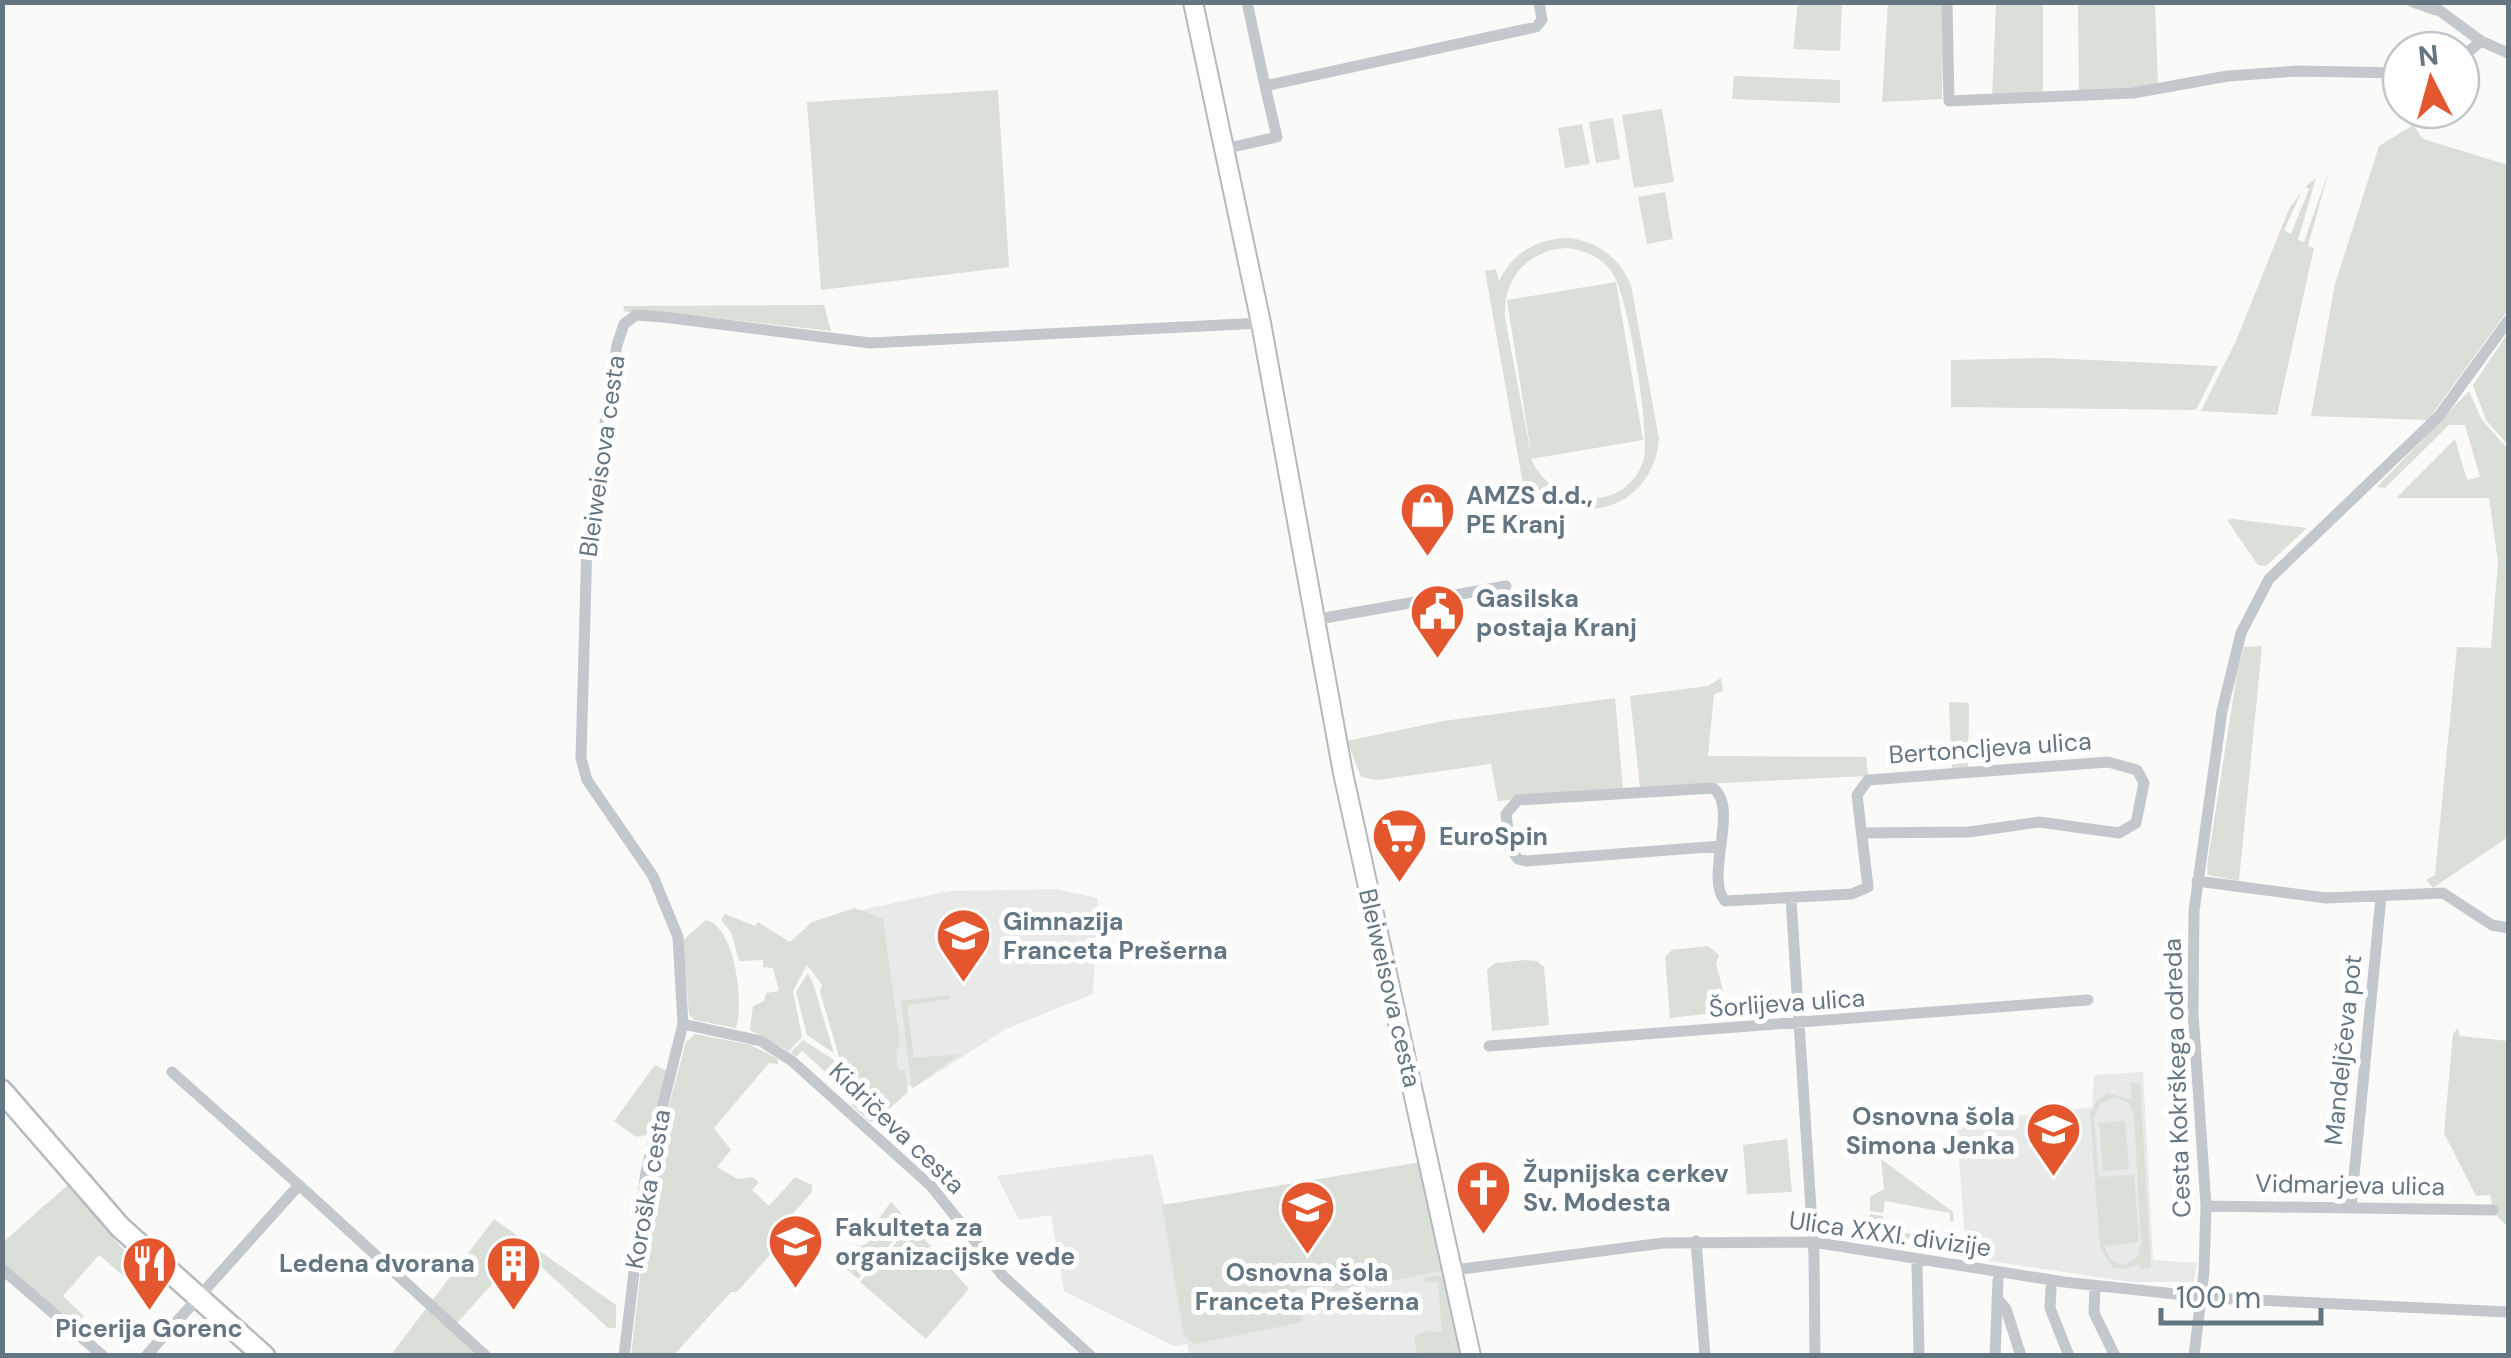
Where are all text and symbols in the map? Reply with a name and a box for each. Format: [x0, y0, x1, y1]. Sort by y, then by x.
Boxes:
north arrow [2381, 30, 2481, 130]
text: N [2416, 36, 2441, 75]
street label: Bleiweisova cesta [572, 353, 632, 559]
shop icon: AMZS d.d., PE Kranj [1397, 479, 1457, 558]
place label: AMZS d.d., PE Kranj [1466, 479, 1593, 541]
public building icon: Gasilska postaja Kranj [1407, 582, 1467, 661]
place label: Gasilska postaja Kranj [1476, 582, 1637, 644]
street label: Bertoncljeva ulica [1887, 724, 2093, 772]
supermarket icon: EuroSpin [1370, 806, 1430, 885]
place label: EuroSpin [1439, 820, 1548, 853]
street label: Bleiweisova cesta [1351, 885, 1429, 1091]
school or university icon: Gimnazija Franceta Prešerna [934, 905, 994, 984]
place label: Gimnazija Franceta Prešerna [1003, 905, 1228, 967]
street label: Cesta Kokrškega odreda [2156, 938, 2198, 1218]
street label: Mandeljčeva pot [2317, 953, 2369, 1147]
street label: Šorlijeva ulica [1708, 981, 1866, 1025]
street label: Kidričeva cesta [822, 1055, 972, 1201]
place label: Osnovna šola Simona Jenka [1846, 1100, 2015, 1162]
school or university icon: Osnovna šola Simona Jenka [2024, 1100, 2084, 1179]
street label: Koroška cesta [618, 1107, 678, 1271]
church icon: Župnijska cerkev Sv. Modesta [1454, 1157, 1514, 1236]
place label: Župnijska cerkev Sv. Modesta [1523, 1157, 1729, 1219]
street label: Vidmarjeva ulica [2255, 1167, 2445, 1203]
school or university icon: Osnovna šola Franceta Prešerna [1277, 1178, 1337, 1257]
street label: Ulica XXXI. divizije [1787, 1203, 1993, 1265]
school or university icon: Fakulteta za organizacijske vede [766, 1211, 826, 1290]
place label: Fakulteta za organizacijske vede [835, 1211, 1075, 1273]
restaurant icon: Picerija Gorenc [119, 1233, 179, 1312]
building icon: Ledena dvorana [484, 1233, 544, 1312]
place label: Ledena dvorana [279, 1247, 475, 1280]
place label: Osnovna šola Franceta Prešerna [1195, 1256, 1419, 1318]
scale bar [2161, 1263, 2321, 1325]
text: 100 m [2176, 1278, 2261, 1317]
place label: Picerija Gorenc [55, 1312, 243, 1345]

